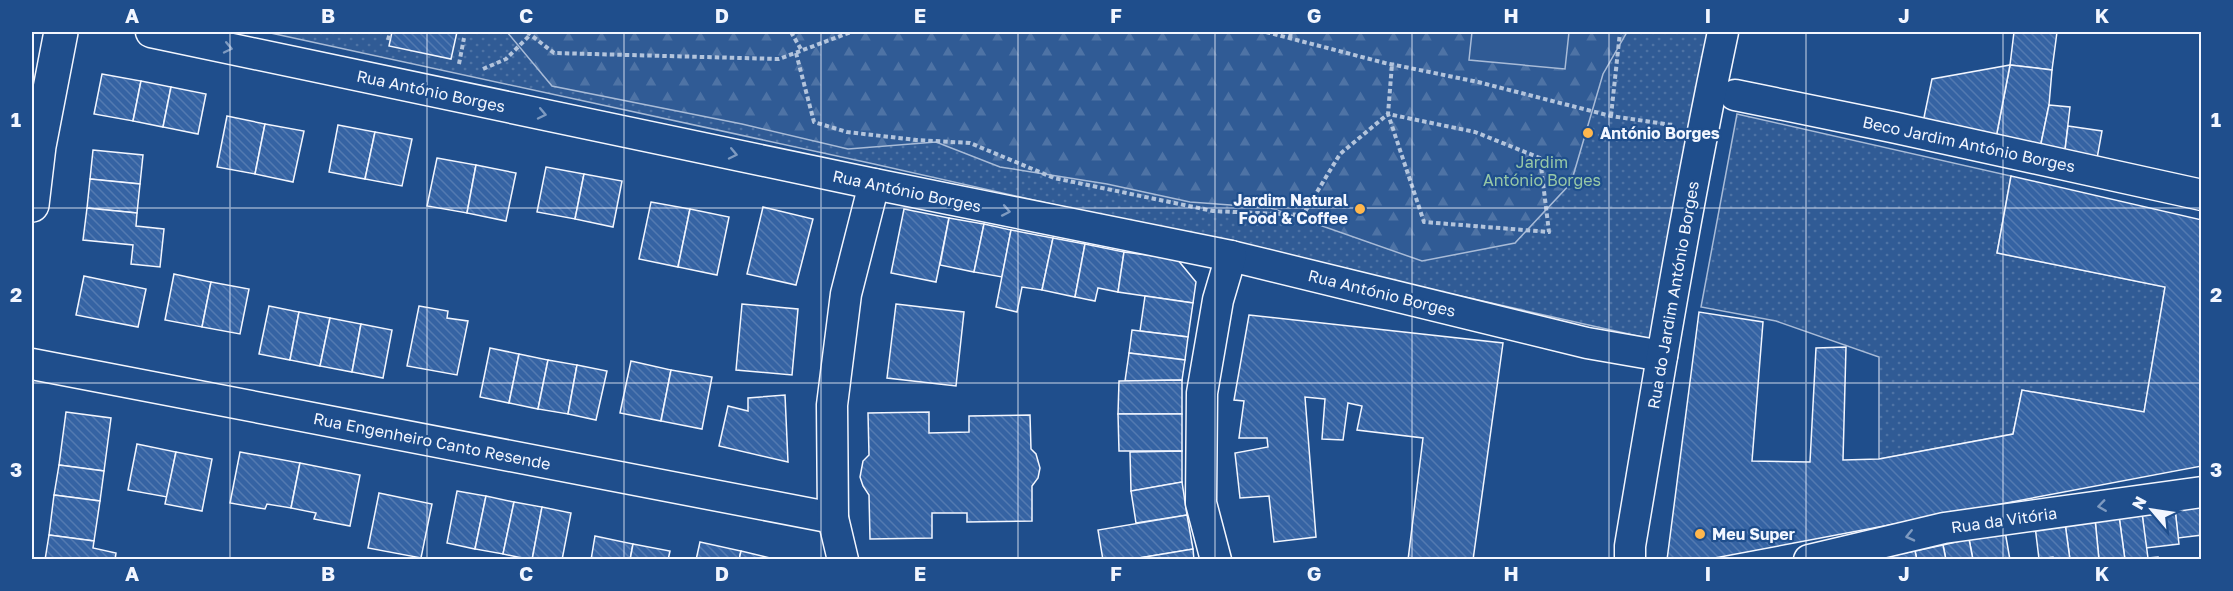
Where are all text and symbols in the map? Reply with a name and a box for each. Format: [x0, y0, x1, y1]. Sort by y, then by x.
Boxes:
text: A [125, 3, 139, 27]
text: B [321, 3, 335, 27]
text: C [519, 3, 533, 27]
text: D [715, 3, 729, 27]
text: E [914, 3, 926, 27]
text: F [1110, 3, 1122, 27]
text: G [1307, 3, 1321, 27]
text: H [1503, 3, 1519, 27]
text: I [1705, 3, 1711, 27]
text: J [1898, 3, 1910, 27]
text: K [2095, 3, 2110, 27]
one-way arrow [223, 41, 233, 54]
street label: Rua António Borges [355, 65, 507, 117]
text: 1 [11, 107, 21, 131]
one-way arrow [537, 107, 547, 120]
text: 1 [2211, 107, 2221, 131]
street label: Beco Jardim António Borges [1861, 112, 2077, 176]
place label: António Borges [1600, 123, 1720, 143]
marker: António Borges [1581, 126, 1595, 140]
one-way arrow [728, 147, 738, 160]
park label: Jardim António Borges [1483, 152, 1601, 190]
street label: Rua António Borges [831, 165, 983, 217]
street label: Rua do Jardim António Borges [1643, 179, 1703, 411]
place label: Jardim Natural Food & Coffee [1233, 190, 1349, 228]
marker: Jardim Natural Food & Coffee [1353, 202, 1367, 216]
one-way arrow [1001, 204, 1011, 217]
street label: Rua António Borges [1306, 265, 1458, 321]
text: 2 [10, 282, 22, 306]
text: 2 [2210, 282, 2222, 306]
street label: Rua Engenheiro Canto Resende [312, 408, 552, 474]
text: 3 [10, 457, 22, 481]
text: 3 [2210, 457, 2222, 481]
north arrow [2122, 480, 2182, 540]
text: N [2127, 493, 2151, 513]
one-way arrow [2097, 499, 2107, 511]
street label: Rua da Vitória [1950, 503, 2058, 537]
place label: Meu Super [1712, 524, 1795, 544]
marker: Meu Super [1693, 527, 1707, 541]
one-way arrow [1905, 529, 1915, 542]
text: A [125, 561, 139, 585]
text: B [321, 561, 335, 585]
text: C [519, 561, 533, 585]
text: D [715, 561, 729, 585]
text: E [914, 561, 926, 585]
text: F [1110, 561, 1122, 585]
text: G [1307, 561, 1321, 585]
text: H [1503, 561, 1519, 585]
text: I [1705, 561, 1711, 585]
text: J [1898, 561, 1910, 585]
text: K [2095, 561, 2110, 585]

